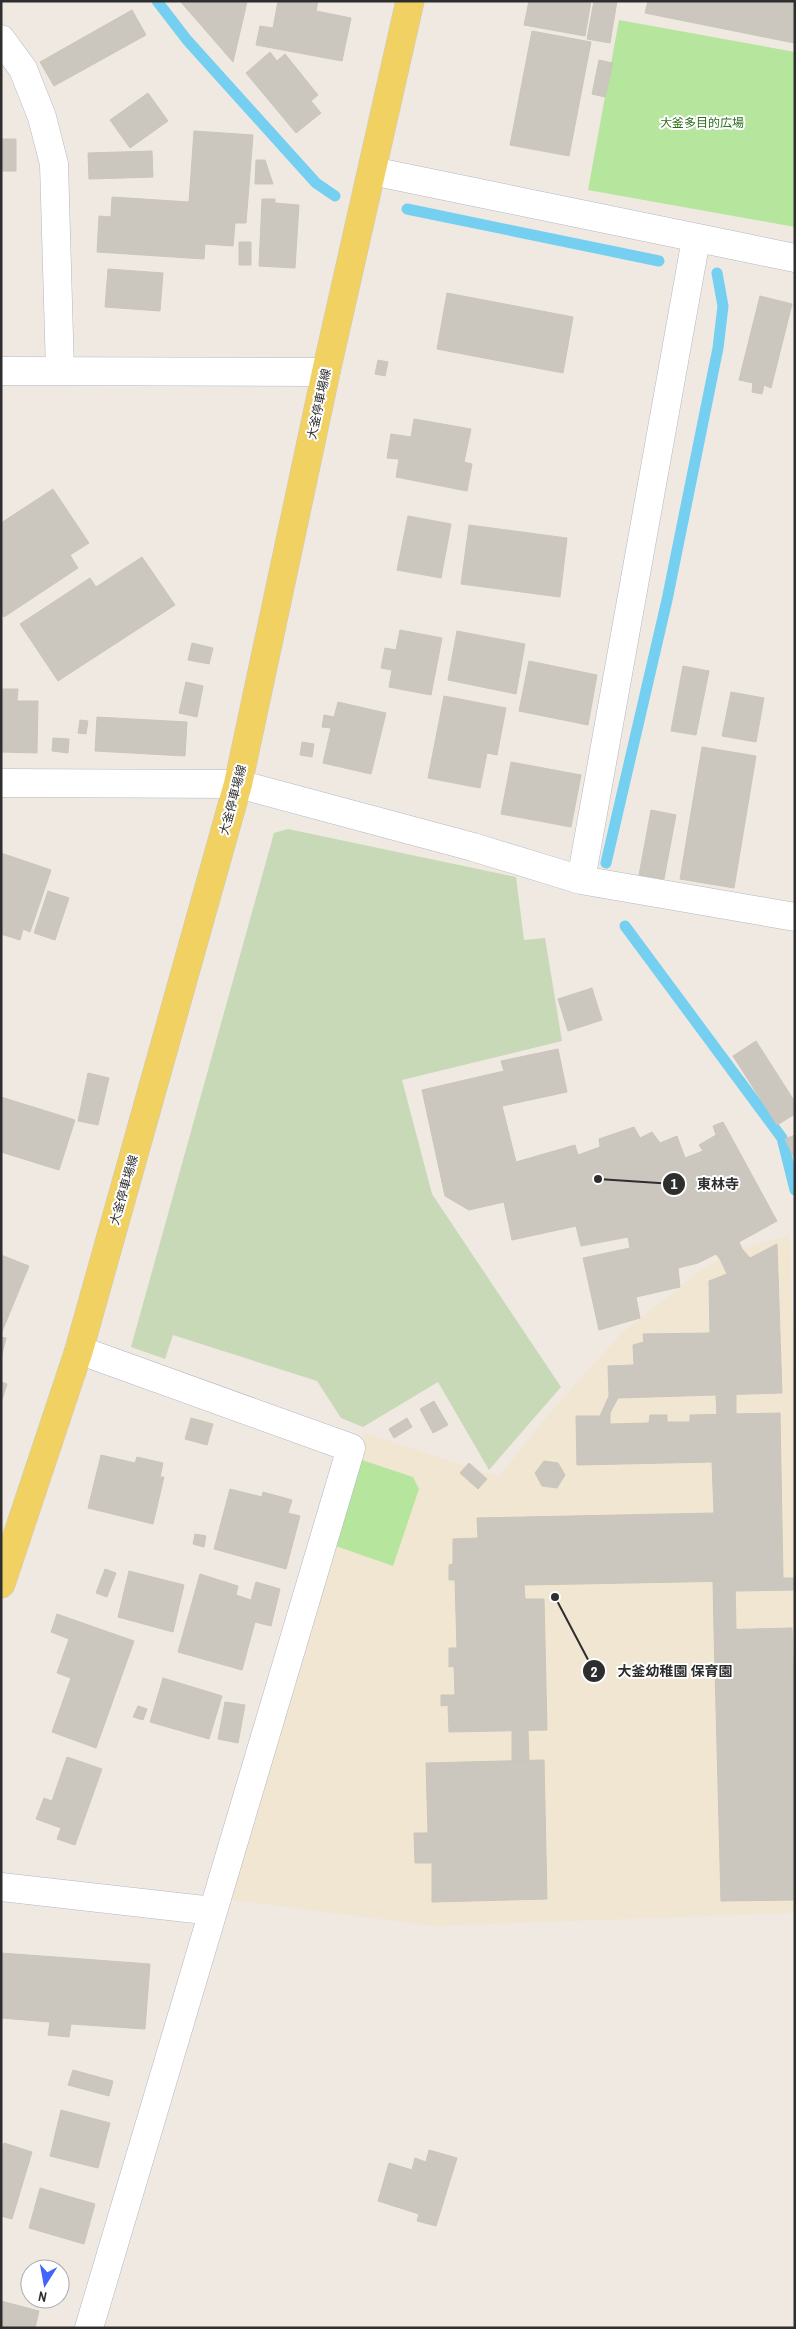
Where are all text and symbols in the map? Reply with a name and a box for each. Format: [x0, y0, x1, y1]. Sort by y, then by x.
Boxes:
park label: 大釜多目的広場 [660, 115, 744, 131]
street label: 大釜停車場線 [304, 367, 334, 441]
street label: 大釜停車場線 [216, 763, 250, 837]
street label: 大釜停車場線 [106, 1153, 142, 1227]
callout: 東林寺 [662, 1169, 749, 1198]
text: 1 [671, 1173, 678, 1194]
text: 東林寺 [697, 1175, 739, 1193]
callout: 大釜幼稚園 保育園 [582, 1657, 742, 1686]
text: 2 [591, 1661, 598, 1682]
text: 大釜幼稚園 保育園 [617, 1662, 733, 1680]
north arrow [20, 2259, 70, 2309]
text: N [37, 2287, 48, 2306]

